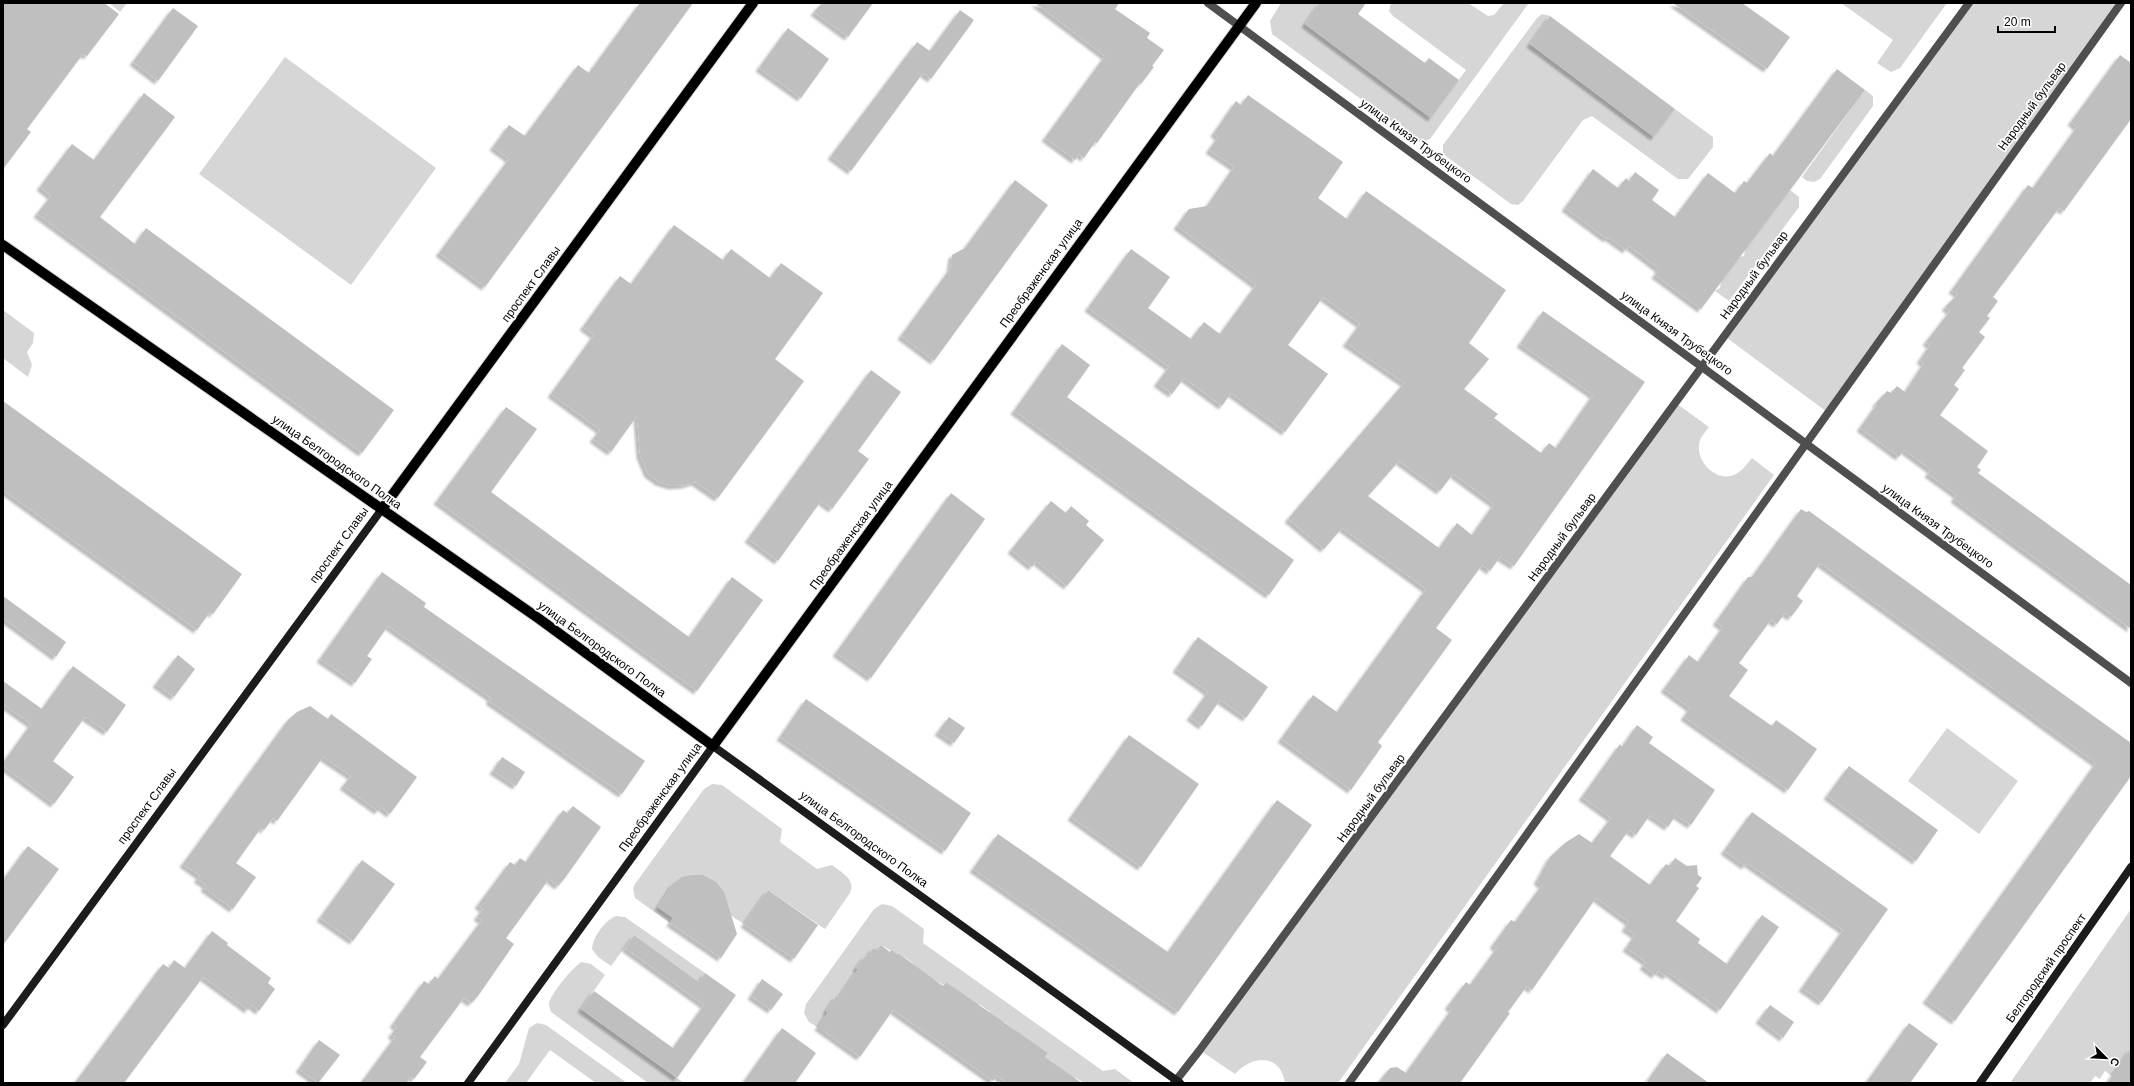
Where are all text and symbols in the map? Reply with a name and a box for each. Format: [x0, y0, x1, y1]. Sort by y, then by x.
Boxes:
scale bar [1998, 8, 2055, 34]
text: 20 m [2004, 15, 2031, 29]
street label: Народный бульвар [1995, 59, 2069, 153]
street label: улица Князя Трубецкого [1358, 96, 1475, 186]
street label: Преображенская улица [997, 216, 1085, 330]
street label: Народный бульвар [1717, 228, 1791, 322]
street label: проспект Славы [499, 243, 563, 325]
street label: улица Князя Трубецкого [1619, 288, 1736, 378]
street label: улица Белгородского Полка [270, 412, 405, 512]
street label: Преображенская улица [807, 478, 895, 592]
street label: улица Князя Трубецкого [1880, 481, 1997, 571]
street label: Народный бульвар [1525, 490, 1599, 584]
street label: проспект Славы [307, 504, 371, 586]
street label: улица Белгородского Полка [535, 598, 669, 700]
street label: Преображенская улица [616, 740, 704, 854]
street label: Народный бульвар [1334, 751, 1408, 845]
street label: проспект Славы [115, 765, 179, 847]
street label: улица Белгородского Полка [797, 788, 931, 890]
street label: Белгородский проспект [2003, 910, 2089, 1025]
north arrow [2086, 1038, 2126, 1078]
text: С [2108, 1056, 2122, 1068]

